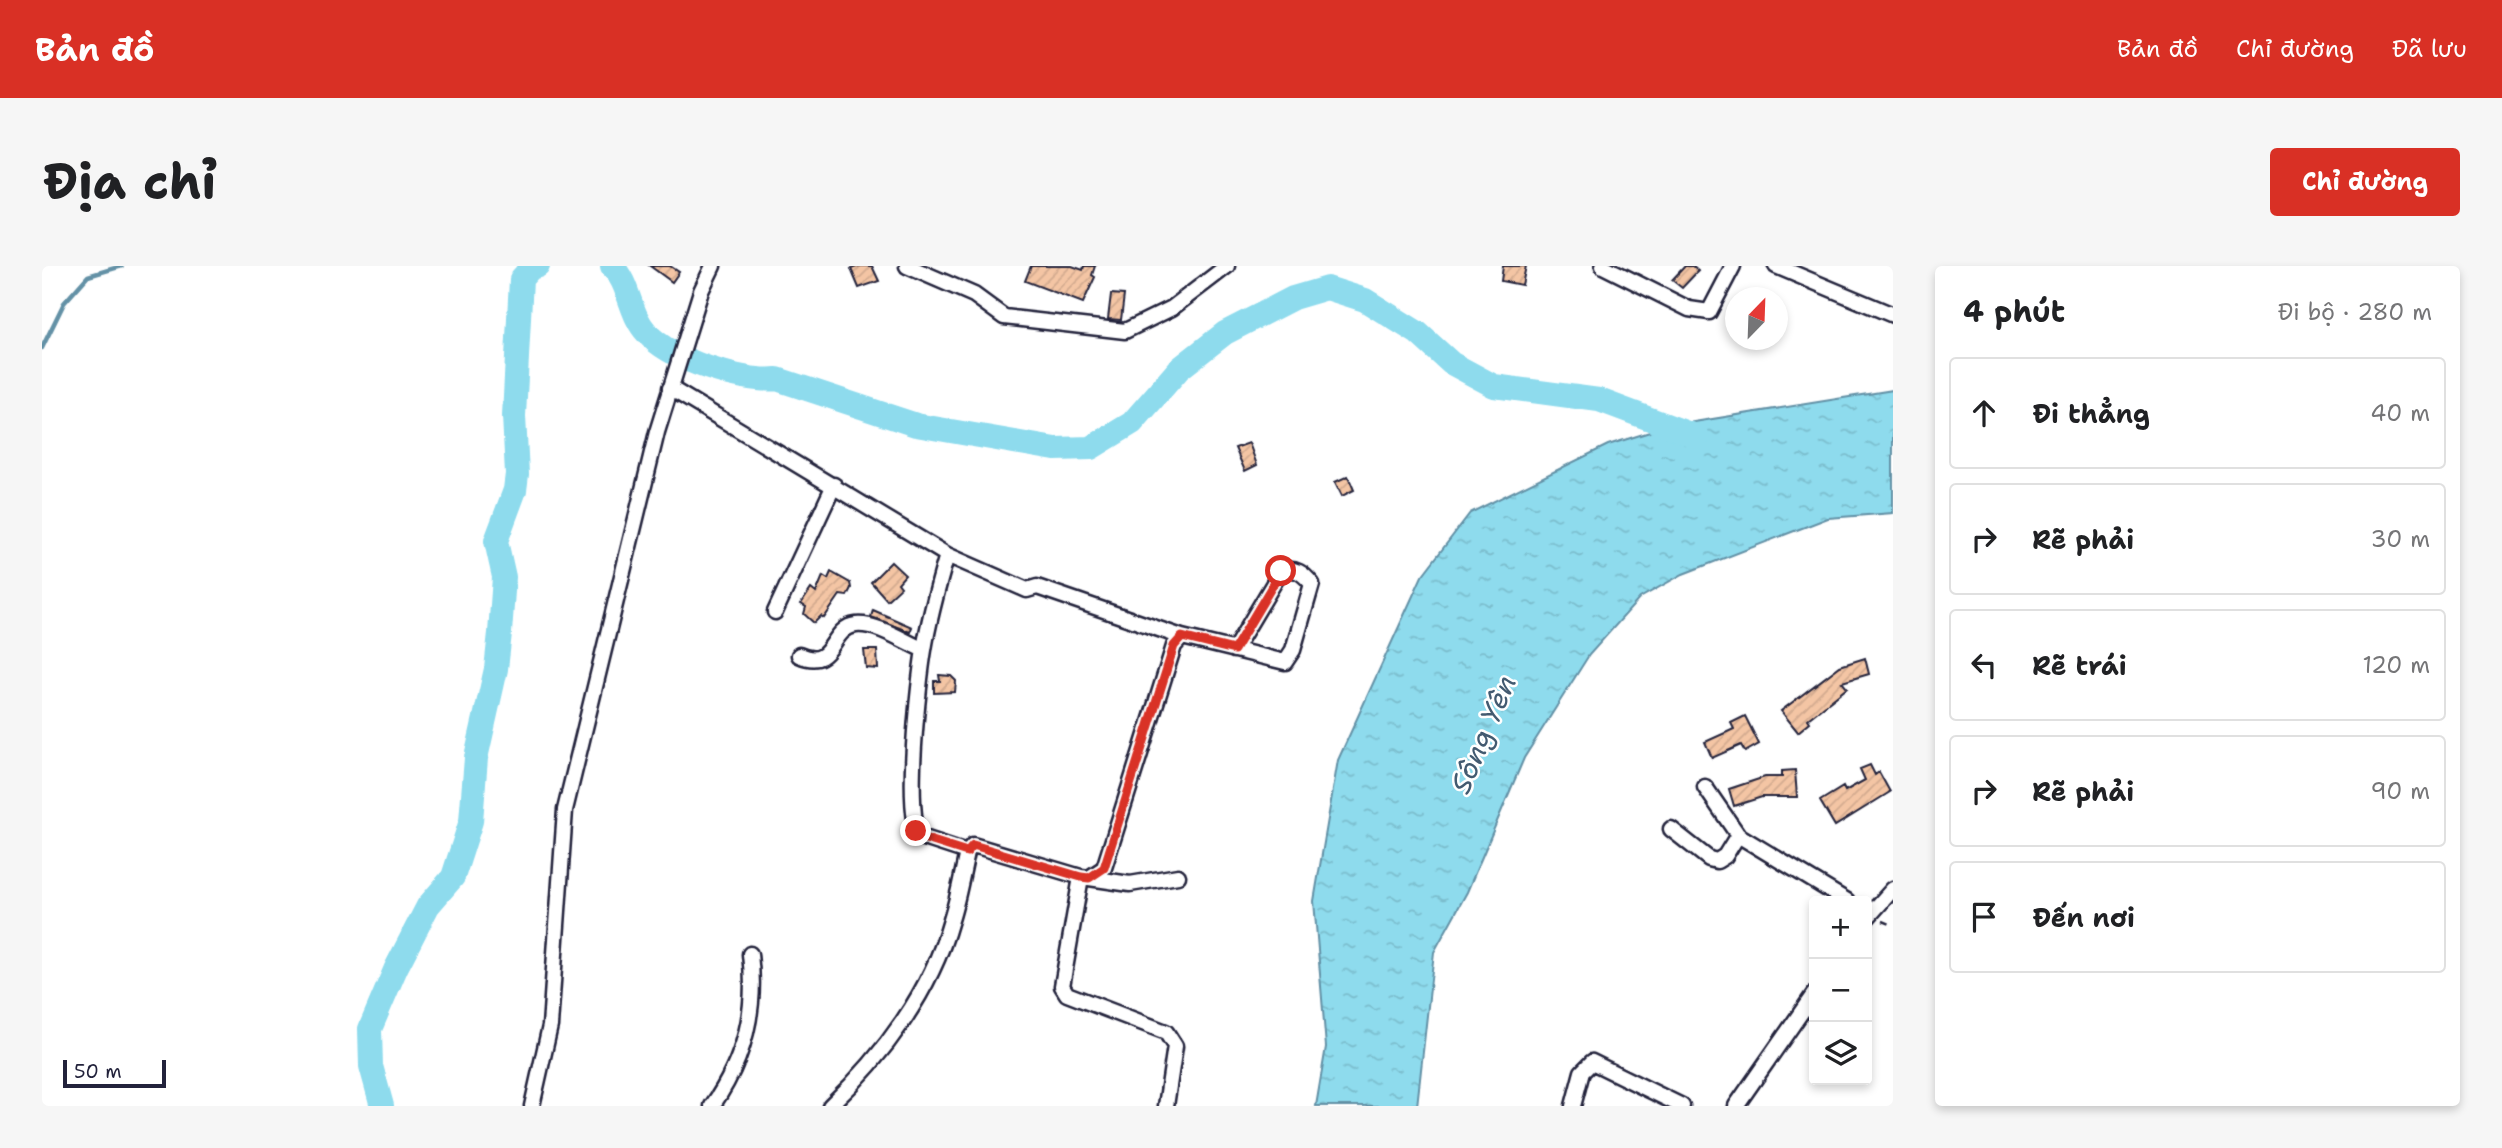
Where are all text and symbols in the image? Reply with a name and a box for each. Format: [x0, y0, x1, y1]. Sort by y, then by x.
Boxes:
text: Bản đồ [35, 27, 154, 72]
text: Bản đồ [2117, 33, 2198, 65]
text: Chỉ đường [2236, 33, 2354, 65]
text: Đã lưu [2392, 33, 2467, 65]
button: Chỉ đường [2270, 148, 2460, 216]
text: Địa chỉ [42, 149, 216, 215]
north arrow [1725, 287, 1788, 350]
text: 4 phút [1963, 291, 2065, 332]
text: Đi bộ · 280 m [2278, 297, 2432, 327]
icon: ahead [1965, 394, 2003, 432]
text: Đi thẳng [2032, 396, 2150, 431]
text: 40 m [2370, 398, 2430, 428]
icon: right [1965, 520, 2003, 558]
text: Rẽ phải [2032, 522, 2134, 557]
text: 30 m [2371, 524, 2430, 554]
route start [1265, 555, 1296, 586]
icon: left [1965, 646, 2003, 684]
text: Rẽ trái [2032, 648, 2127, 683]
text: 120 m [2362, 650, 2430, 680]
water label: Sông Yên [1441, 669, 1525, 799]
icon: right [1965, 772, 2003, 810]
text: Rẽ phải [2032, 774, 2134, 809]
text: 90 m [2370, 776, 2430, 806]
route end [900, 815, 931, 846]
map controls [1809, 896, 1872, 1085]
button: + [1809, 896, 1872, 959]
icon: arrive [1965, 898, 2003, 936]
text: Đến nơi [2032, 900, 2135, 935]
button: − [1809, 959, 1872, 1022]
button: layers [1809, 1022, 1872, 1085]
scale bar [63, 1057, 166, 1089]
text: 50 m [74, 1059, 122, 1084]

